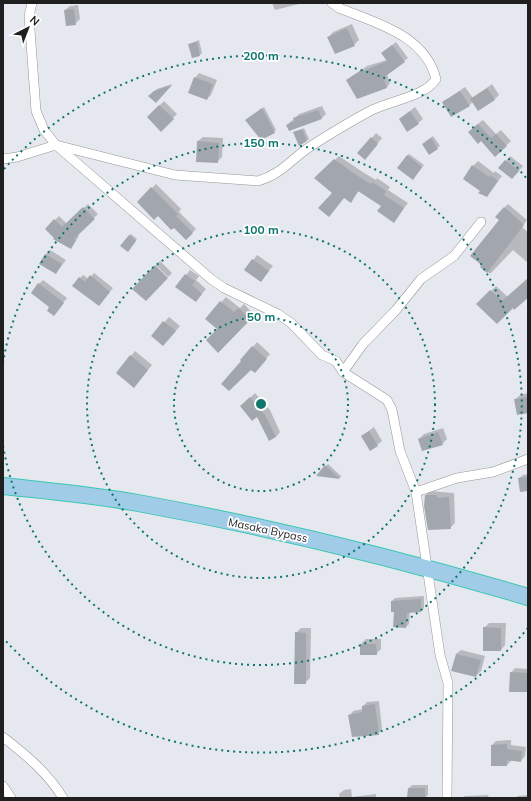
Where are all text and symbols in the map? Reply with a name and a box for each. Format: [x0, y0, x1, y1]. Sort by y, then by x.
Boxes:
north arrow [8, 8, 48, 48]
text: N [27, 13, 42, 29]
text: 200 m [243, 48, 279, 63]
text: 150 m [243, 135, 279, 150]
text: 100 m [243, 222, 279, 237]
text: 50 m [247, 309, 275, 324]
centre of rings [254, 397, 268, 411]
street label: Masaka Bypass [227, 515, 309, 545]

